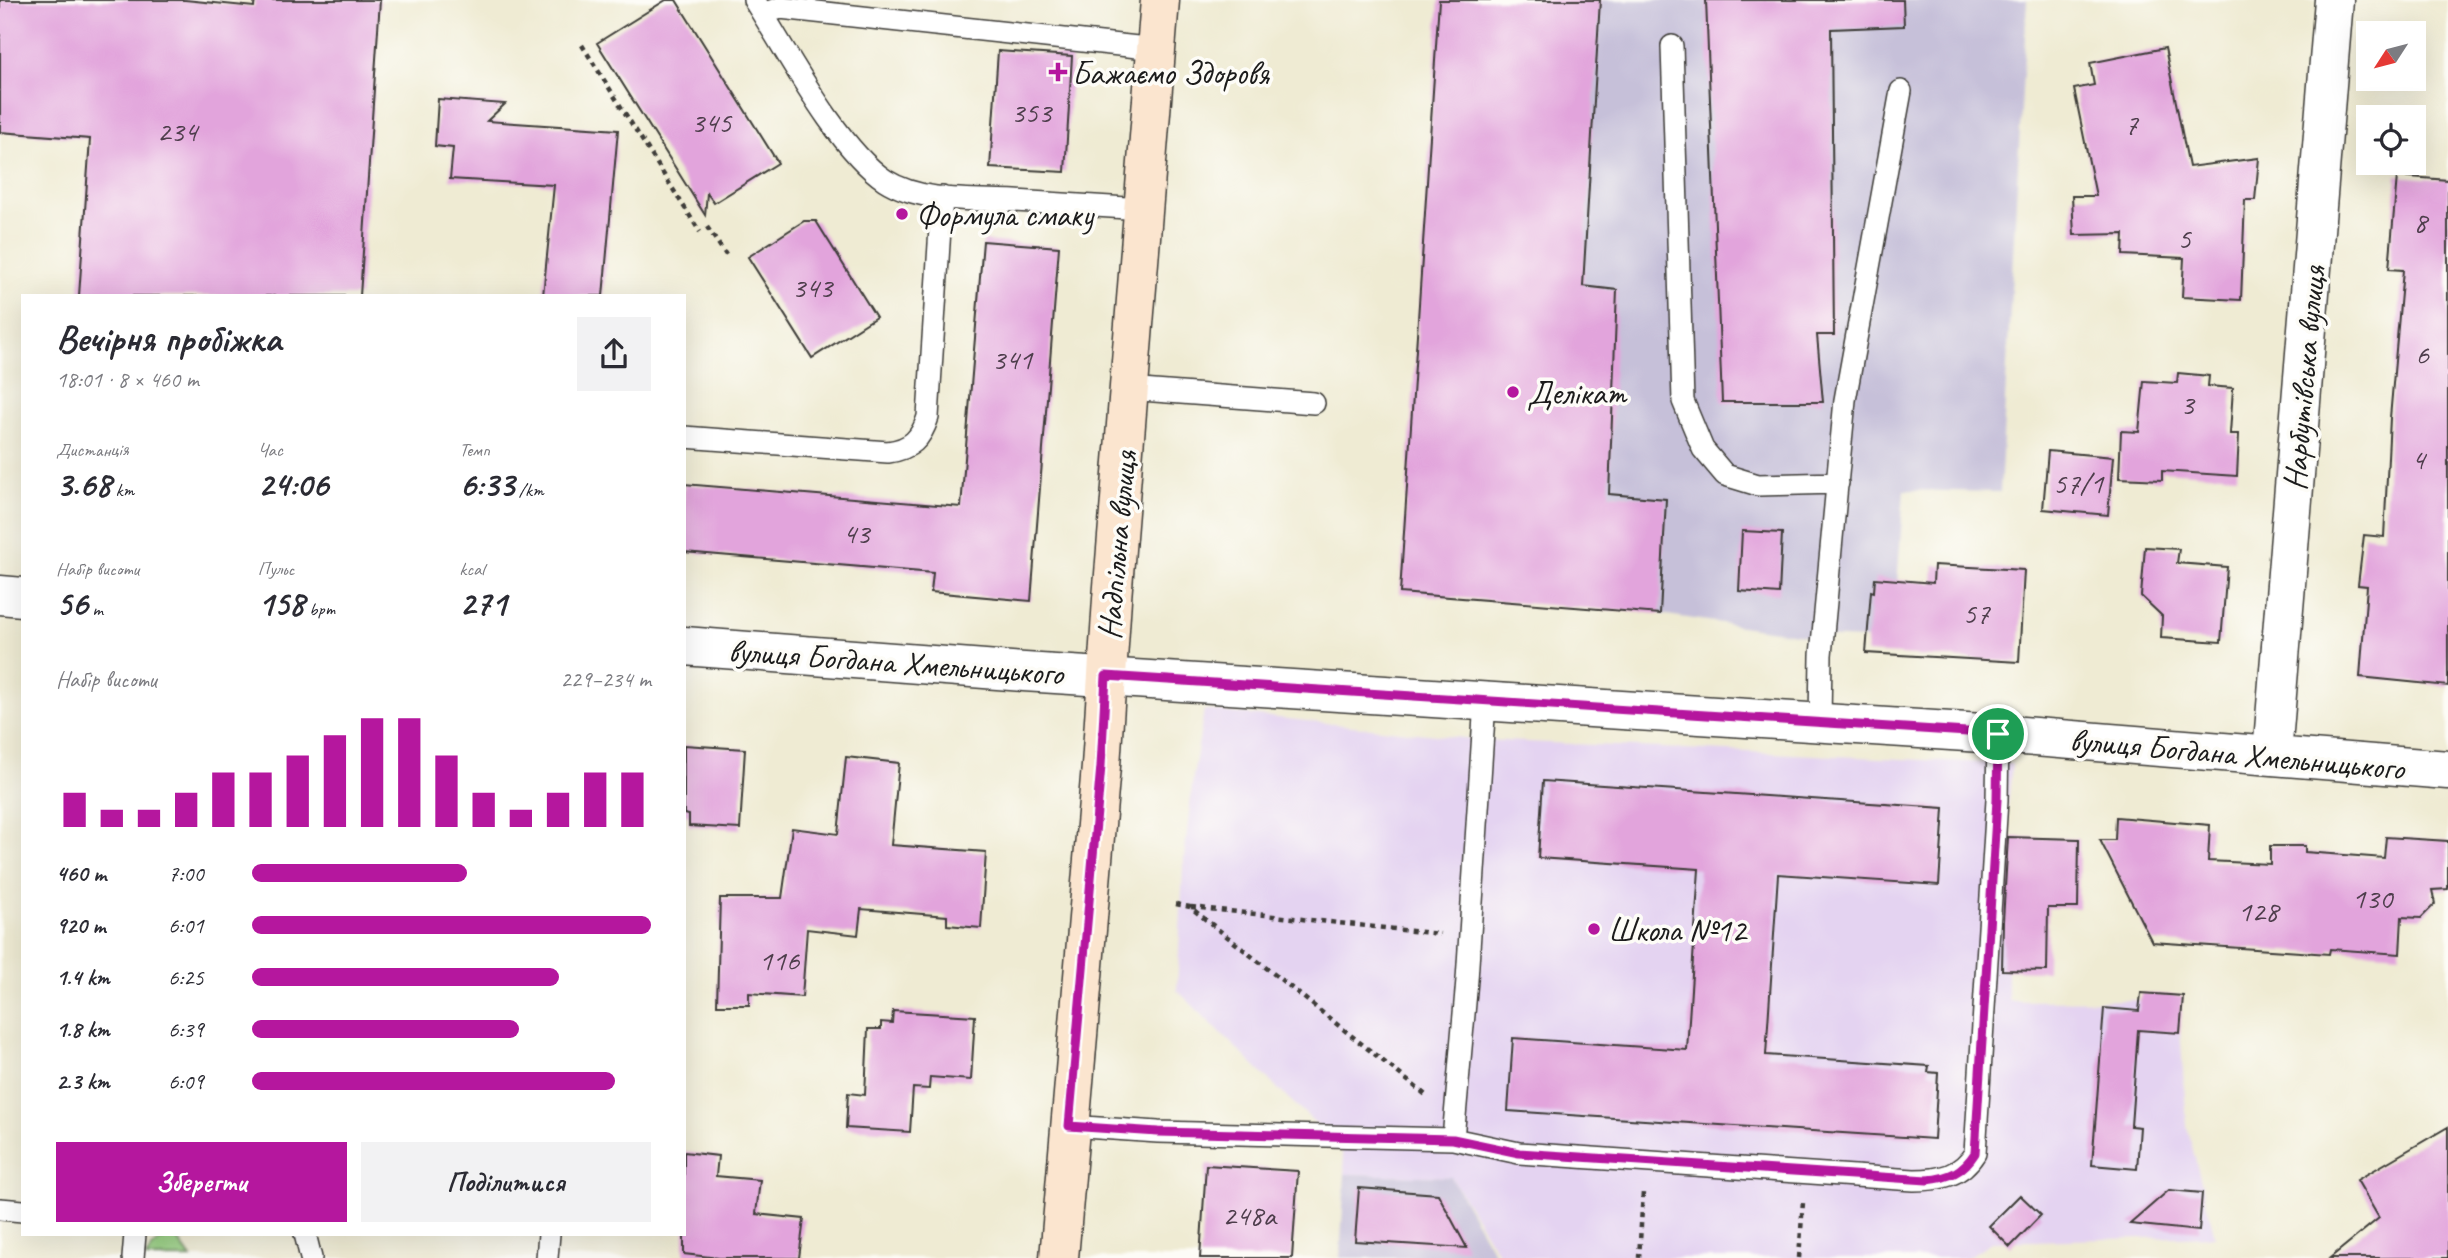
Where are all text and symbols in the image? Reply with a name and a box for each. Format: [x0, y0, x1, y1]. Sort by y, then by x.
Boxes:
north arrow [2356, 21, 2426, 91]
map controls [2356, 21, 2426, 175]
place label: Бажаємо Здоровя [1072, 52, 1270, 94]
marker: Бажаємо Здоровя [1050, 64, 1066, 80]
house number: 353 [1011, 93, 1054, 131]
house number: 345 [691, 103, 733, 141]
house number: 7 [2124, 105, 2139, 143]
button: locate [2356, 105, 2426, 175]
house number: 234 [157, 112, 200, 150]
place label: Формула смаку [916, 194, 1096, 236]
house number: 8 [2413, 203, 2429, 241]
marker: Формула смаку [894, 206, 910, 222]
house number: 5 [2177, 219, 2192, 257]
street label: Нарбутівська вулиця [2273, 263, 2335, 492]
house number: 343 [792, 268, 835, 306]
text: Вечірня пробіжка [56, 315, 281, 362]
button: share [577, 317, 651, 391]
house number: 6 [2415, 335, 2430, 373]
house number: 341 [992, 340, 1034, 378]
text: 18:01 · 8 × 460 m [56, 365, 199, 394]
place label: Делікат [1527, 372, 1628, 414]
marker: Делікат [1505, 384, 1521, 400]
house number: 3 [2180, 385, 2196, 423]
text: Дистанція [56, 438, 129, 462]
text: Час [258, 438, 283, 462]
text: Темп [459, 438, 490, 462]
house number: 4 [2411, 440, 2427, 478]
street label: Надпільна вулиця [1088, 448, 1146, 641]
text: 3.68 [56, 462, 111, 507]
text: 24:06 [258, 462, 328, 507]
text: 6:33 [459, 462, 514, 507]
house number: 57/1 [2053, 464, 2105, 502]
text: km [111, 478, 134, 502]
text: /km [514, 478, 544, 502]
house number: 43 [843, 514, 872, 552]
text: Набір висоти [56, 557, 139, 581]
text: Пульс [258, 557, 294, 581]
text: kcal [459, 557, 484, 581]
text: 56 [56, 581, 88, 626]
text: 158 [258, 581, 304, 626]
text: 271 [459, 581, 506, 626]
house number: 57 [1963, 594, 1991, 632]
text: m [88, 597, 103, 621]
text: bpm [304, 597, 335, 621]
street label: вулиця Богдана Хмельницького [727, 629, 1067, 695]
text: Набір висоти [56, 665, 156, 694]
text: 229–234 m [560, 665, 651, 694]
pin [1968, 704, 2028, 764]
icon: arrive [1979, 715, 2017, 753]
street label: вулиця Богдана Хмельницького [2068, 718, 2408, 790]
text: 460 m [56, 859, 106, 888]
text: 7:00 [168, 859, 204, 888]
house number: 130 [2352, 879, 2395, 917]
house number: 128 [2238, 892, 2281, 930]
place label: Школа №12 [1608, 909, 1749, 951]
text: 920 m [56, 911, 105, 940]
text: 6:01 [168, 911, 204, 940]
marker: Школа №12 [1586, 921, 1602, 937]
house number: 116 [759, 941, 801, 979]
text: 1.4 km [56, 963, 110, 992]
text: 6:25 [168, 963, 204, 992]
text: 1.8 km [56, 1015, 110, 1044]
text: 6:39 [168, 1015, 204, 1044]
text: 2.3 km [56, 1067, 110, 1096]
text: 6:09 [168, 1067, 204, 1096]
button: Зберегти [56, 1142, 347, 1222]
button: Поділитися [361, 1142, 651, 1222]
house number: 248а [1222, 1196, 1278, 1234]

